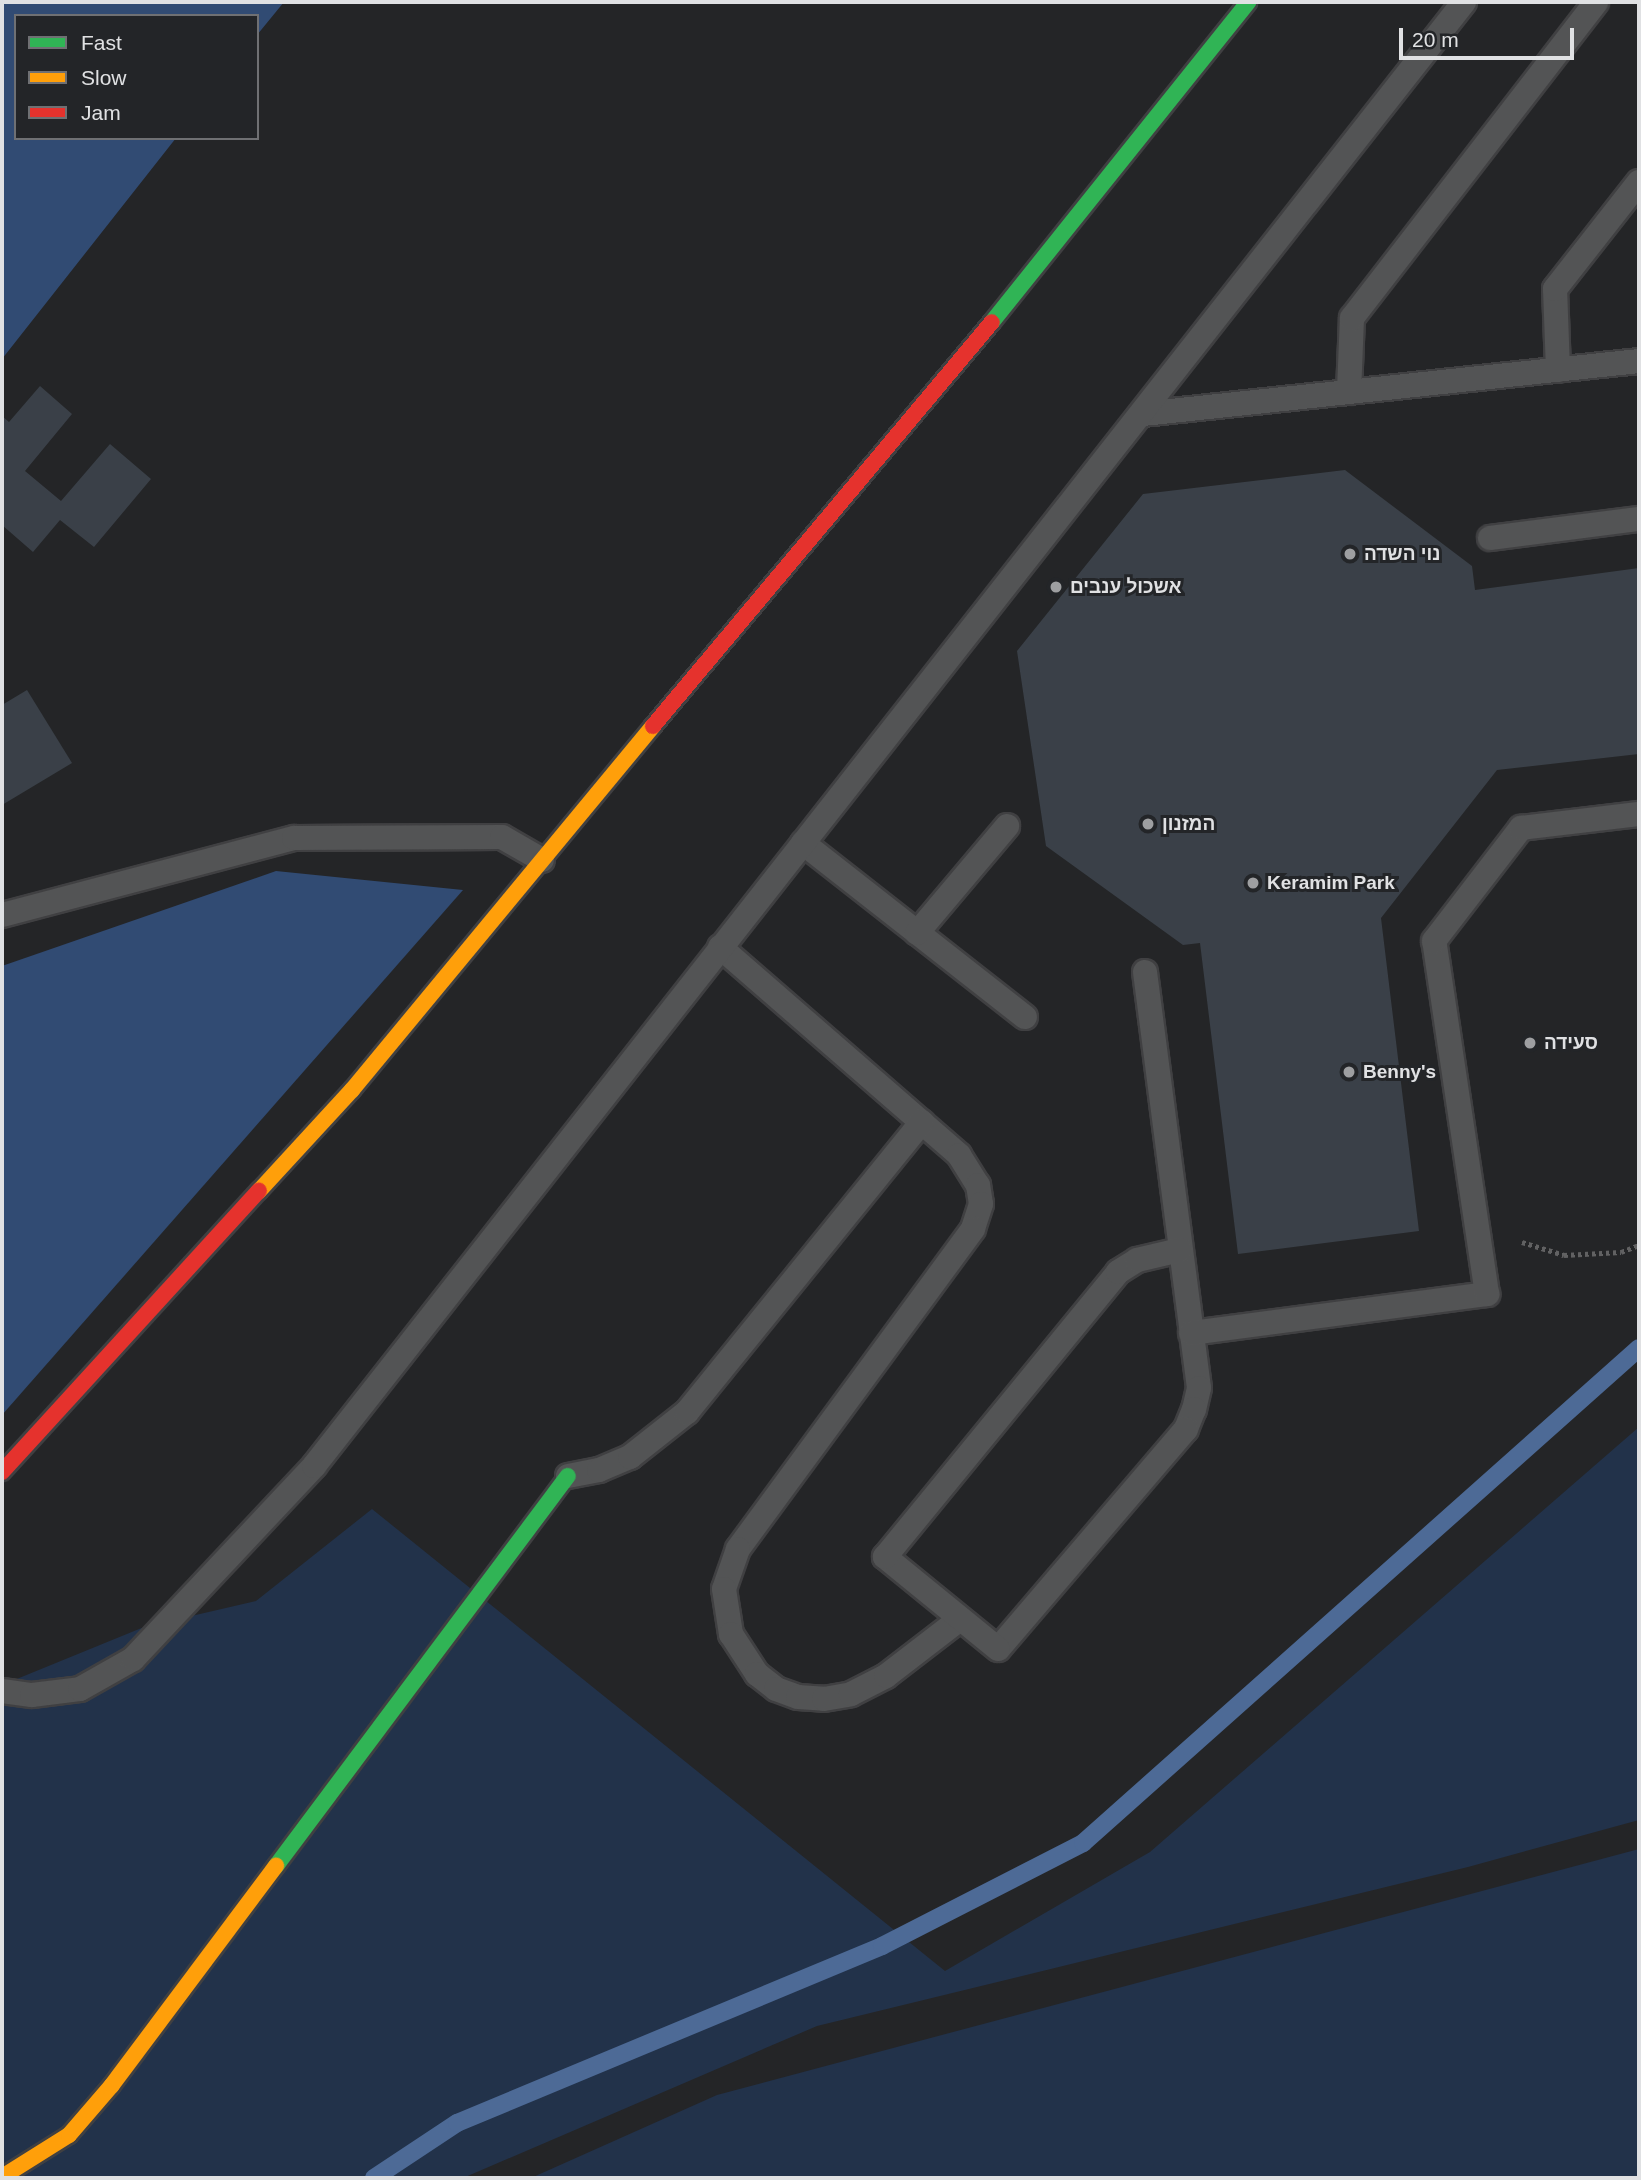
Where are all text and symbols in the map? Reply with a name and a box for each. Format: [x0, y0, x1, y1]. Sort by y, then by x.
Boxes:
legend [14, 14, 259, 140]
scale bar [1403, 14, 1578, 58]
text: 20 m [1412, 28, 1459, 51]
text: Fast [81, 31, 122, 54]
text: Slow [81, 66, 127, 89]
text: Jam [81, 101, 121, 124]
place label: נוי השדה [1364, 543, 1440, 565]
marker: נוי השדה [1342, 546, 1358, 562]
place label: אשכול ענבים [1070, 576, 1181, 598]
marker: אשכול ענבים [1048, 579, 1064, 595]
place label: המזנון [1162, 813, 1215, 835]
marker: המזנון [1140, 816, 1156, 832]
place label: Keramim Park [1267, 872, 1395, 894]
marker: Keramim Park [1245, 875, 1261, 891]
place label: סעידה [1544, 1032, 1598, 1054]
marker: סעידה [1522, 1035, 1538, 1051]
place label: Benny's [1363, 1061, 1436, 1083]
marker: Benny's [1341, 1064, 1357, 1080]

